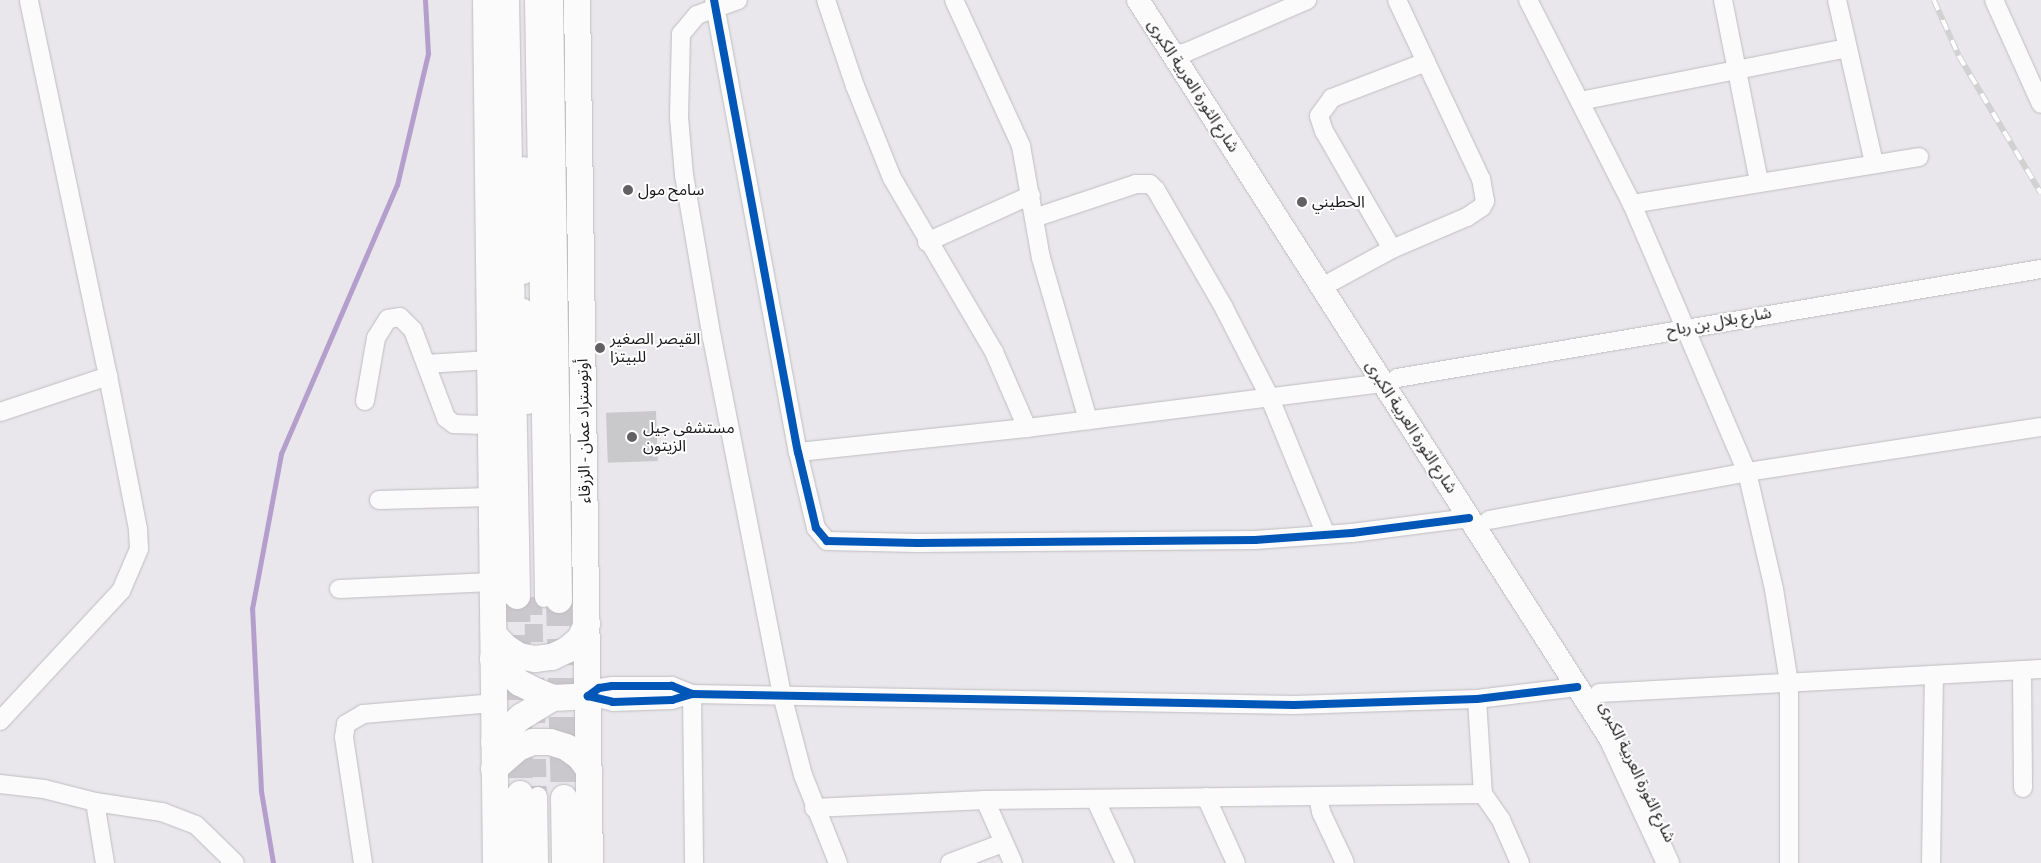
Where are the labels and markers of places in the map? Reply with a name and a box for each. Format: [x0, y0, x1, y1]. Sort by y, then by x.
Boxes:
place label: سامح مول [638, 180, 704, 200]
marker: سامح مول [622, 184, 634, 196]
place label: الحطيني [1312, 192, 1365, 212]
marker: الحطيني [1296, 196, 1308, 208]
place label: القيصر الصغير للبيتزا [610, 329, 700, 367]
marker: القيصر الصغير للبيتزا [594, 342, 606, 354]
place label: مستشفى جيل الزيتون [643, 418, 735, 456]
marker: مستشفى جيل الزيتون [625, 430, 639, 444]

